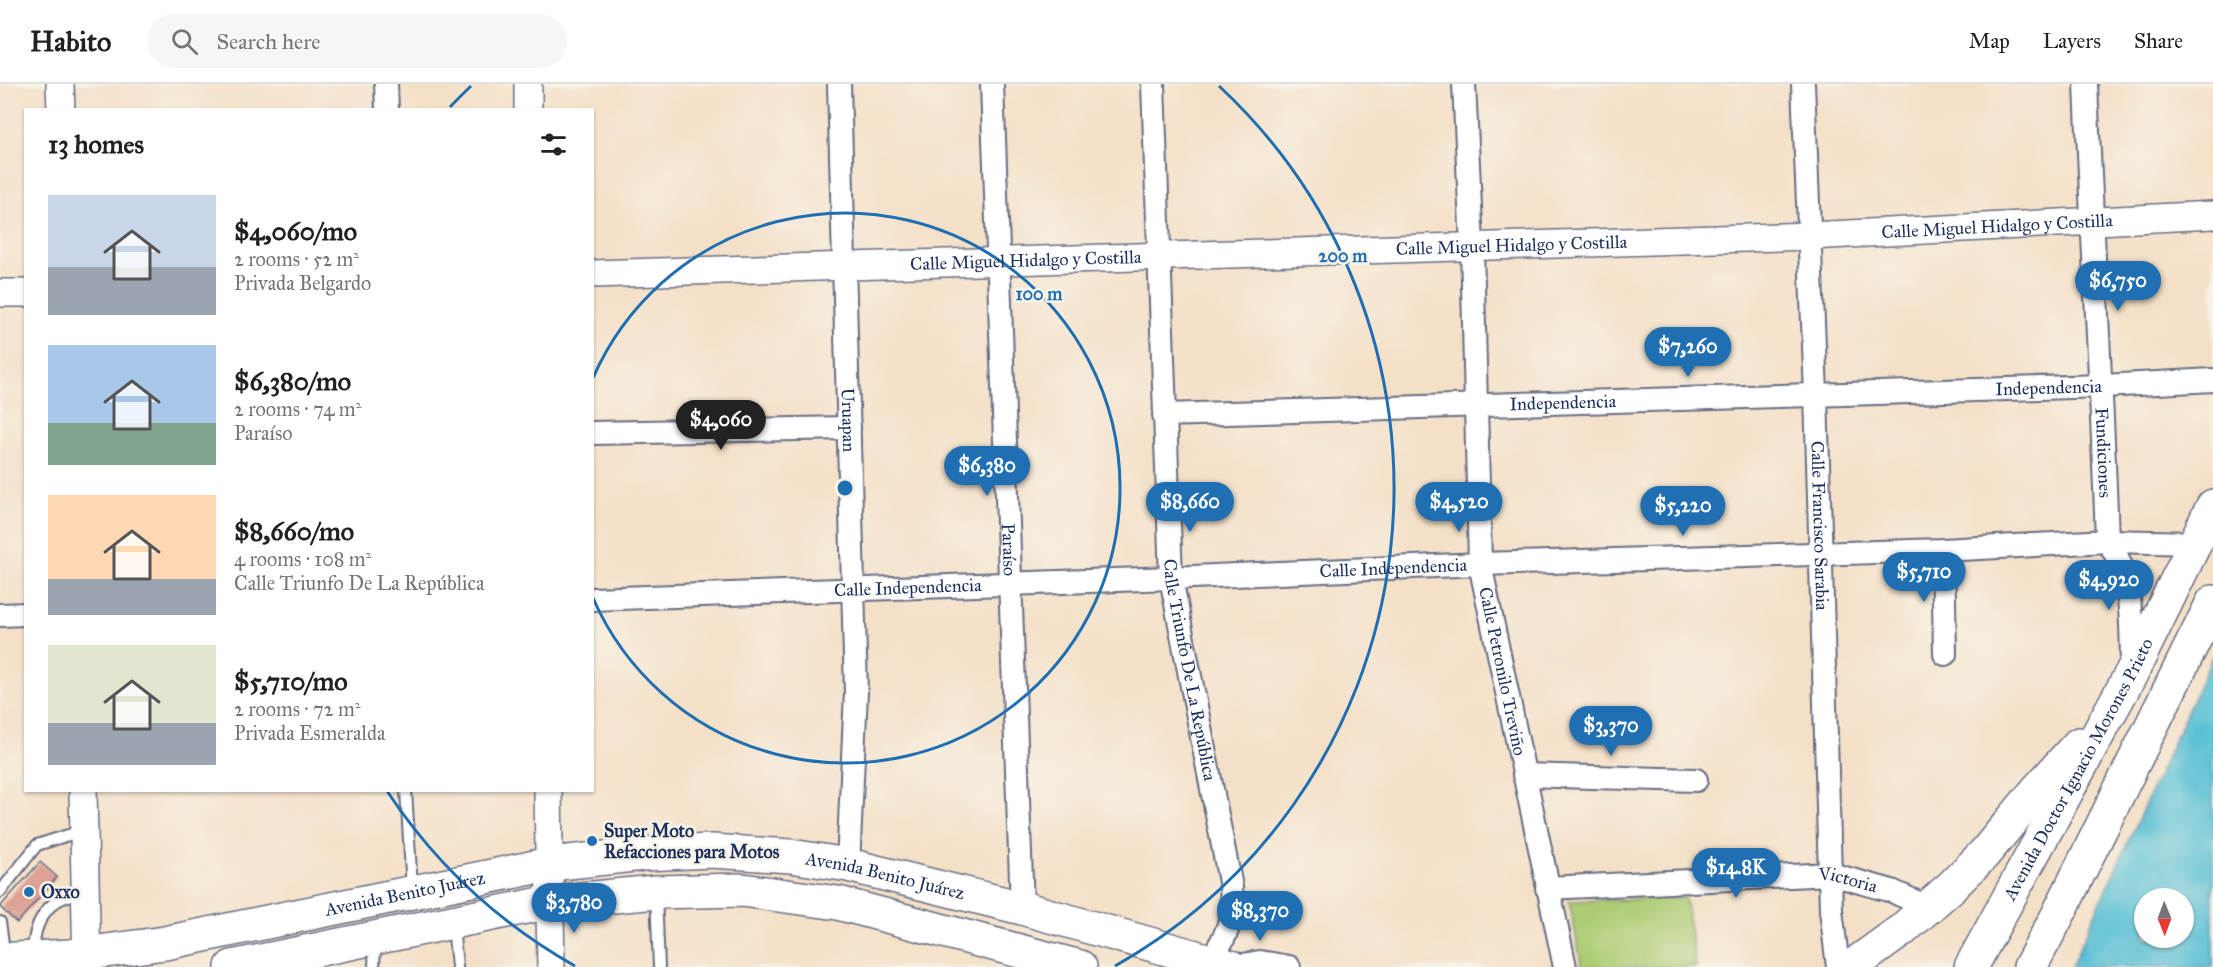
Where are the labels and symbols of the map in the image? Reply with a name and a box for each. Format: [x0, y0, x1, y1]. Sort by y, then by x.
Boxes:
street label: Calle Miguel Hidalgo y Costilla [1881, 209, 2114, 243]
street label: Calle Miguel Hidalgo y Costilla [1396, 231, 1628, 260]
text: 200 m [1319, 245, 1368, 267]
street label: Calle Miguel Hidalgo y Costilla [910, 246, 1142, 275]
pin: $6,750 [2069, 261, 2167, 312]
text: 100 m [1016, 283, 1063, 305]
pin: $7,260 [1639, 327, 1737, 378]
street label: Independencia [1995, 375, 2103, 400]
street label: Uruapan [836, 387, 860, 453]
street label: Independencia [1509, 390, 1617, 415]
pin: $4,060 [672, 400, 770, 451]
street label: Fundiciones [2091, 407, 2116, 498]
street label: Calle Francisco Sarabia [1806, 440, 1833, 611]
pin: $6,380 [938, 446, 1036, 497]
centre of rings [835, 478, 855, 498]
pin: $8,660 [1141, 482, 1239, 533]
pin: $4,520 [1410, 482, 1508, 533]
pin: $5,220 [1634, 486, 1732, 537]
street label: Paraíso [997, 523, 1021, 576]
pin: $5,710 [1875, 552, 1973, 603]
street label: Calle Independencia [1319, 554, 1468, 582]
street label: Calle Triunfo De La República [1159, 558, 1221, 783]
pin: $4,920 [2060, 560, 2158, 611]
street label: Calle Independencia [834, 574, 982, 601]
street label: Calle Petronilo Treviño [1474, 585, 1531, 758]
street label: Avenida Doctor Ignacio Morones Prieto [1998, 635, 2158, 905]
pin: $3,370 [1562, 706, 1660, 757]
place label: Super Moto Refacciones para Motos [604, 820, 780, 864]
marker: Super Moto Refacciones para Motos [585, 834, 599, 848]
street label: Avenida Benito Juárez [803, 847, 967, 904]
pin: $14.8K [1687, 848, 1785, 899]
street label: Victoria [1817, 863, 1880, 897]
street label: Avenida Benito Juárez [322, 867, 487, 921]
place label: Oxxo [41, 881, 80, 903]
pin: $3,780 [525, 883, 623, 934]
marker: Oxxo [22, 885, 36, 899]
north arrow [2134, 888, 2194, 948]
pin: $8,370 [1211, 891, 1309, 942]

